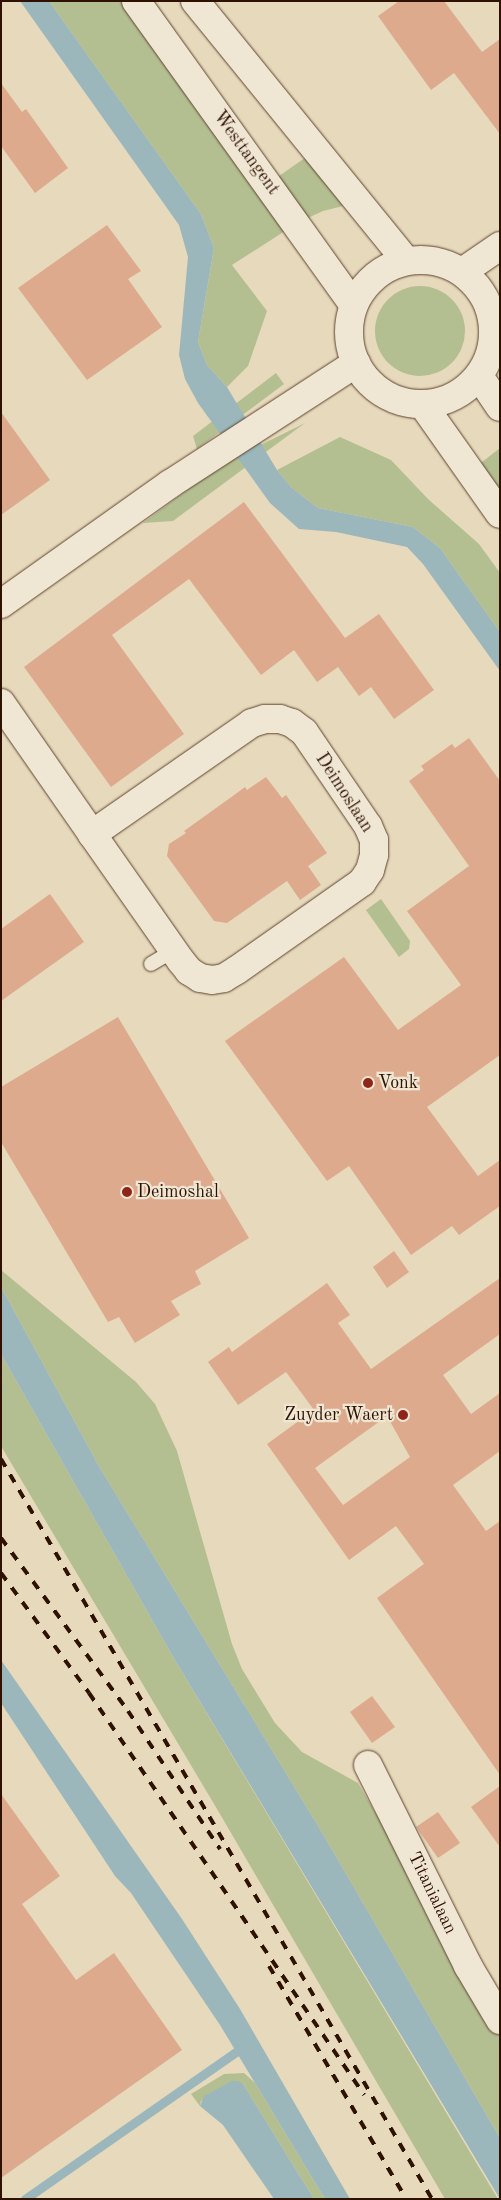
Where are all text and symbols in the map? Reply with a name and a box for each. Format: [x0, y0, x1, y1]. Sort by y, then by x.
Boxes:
street label: Westtangent [208, 107, 284, 199]
street label: Deimoslaan [310, 749, 378, 837]
place label: Vonk [378, 1072, 418, 1094]
marker: Vonk [362, 1077, 374, 1089]
place label: Deimoshal [137, 1181, 219, 1203]
marker: Deimoshal [121, 1186, 133, 1198]
place label: Zuyder Waert [284, 1404, 393, 1426]
marker: Zuyder Waert [397, 1409, 409, 1421]
street label: Titanialaan [403, 1848, 461, 1938]

